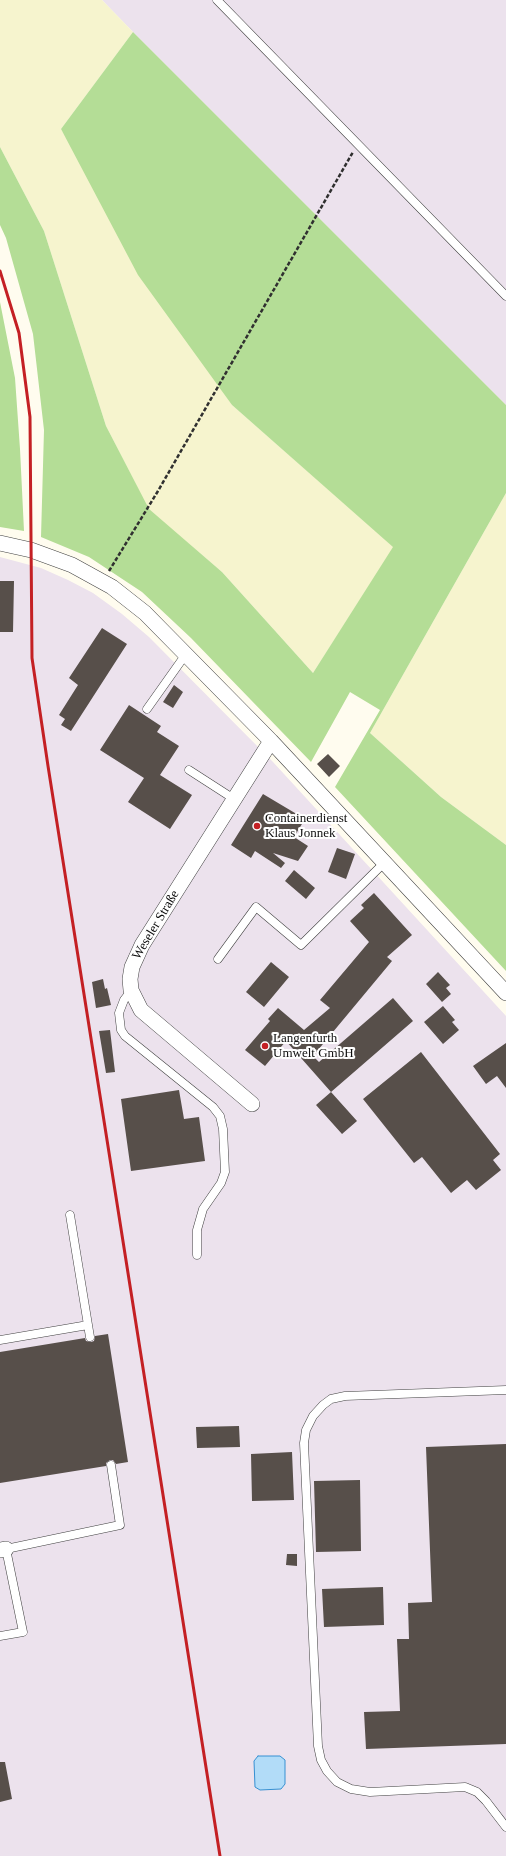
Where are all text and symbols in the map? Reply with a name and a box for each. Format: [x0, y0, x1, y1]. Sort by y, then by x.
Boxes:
place label: Containerdienst Klaus Jonnek [265, 811, 347, 842]
marker: Containerdienst Klaus Jonnek [252, 821, 262, 831]
street label: Weseler Straße [129, 888, 183, 962]
place label: Langenfurth Umwelt GmbH [273, 1031, 354, 1062]
marker: Langenfurth Umwelt GmbH [260, 1041, 270, 1051]

